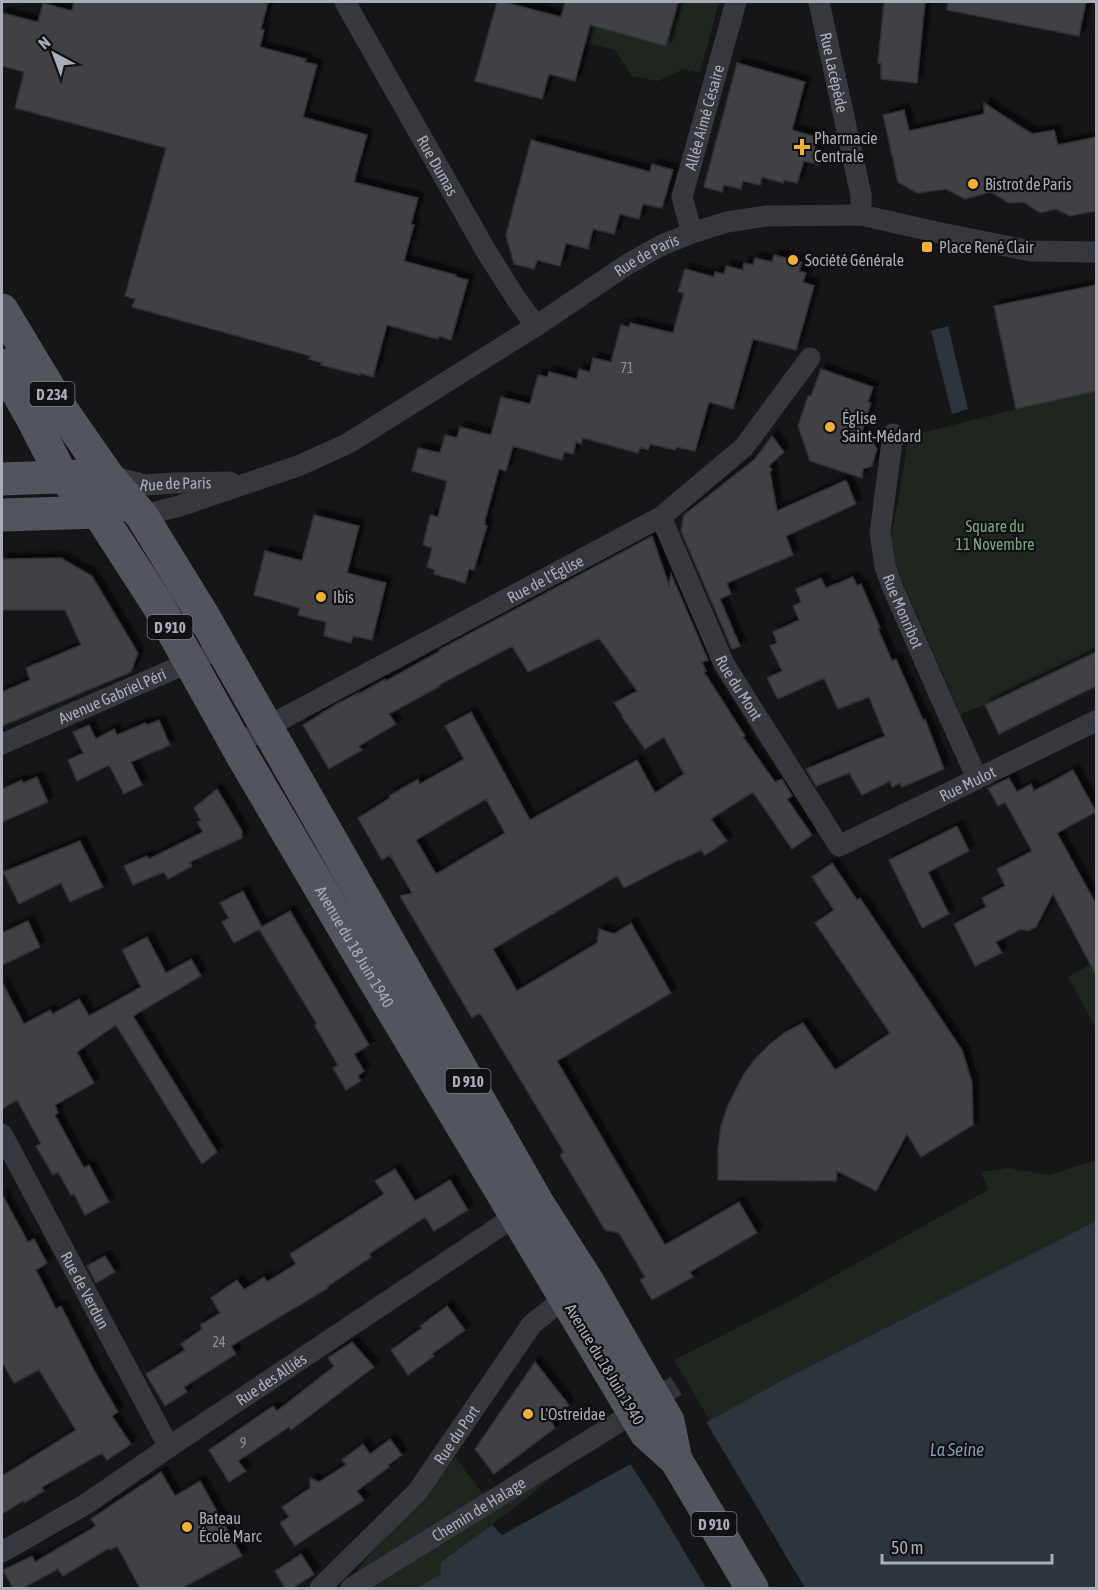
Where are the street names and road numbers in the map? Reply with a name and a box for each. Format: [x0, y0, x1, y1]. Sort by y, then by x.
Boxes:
street label: Rue Lacépède [817, 31, 852, 114]
street label: Allée Aimé Césaire [681, 63, 727, 172]
street label: Rue Dumas [413, 132, 462, 199]
street label: Rue de Paris [611, 230, 682, 280]
road number: D 234 [29, 382, 74, 406]
street label: Rue de Paris [138, 473, 212, 494]
street label: Rue de l'Église [504, 551, 586, 606]
street label: Rue Monribot [879, 571, 927, 652]
road number: D 910 [148, 615, 192, 639]
street label: Rue du Mont [712, 653, 766, 724]
street label: Avenue Gabriel Péri [55, 665, 169, 727]
street label: Rue Mulot [937, 762, 999, 805]
street label: Avenue du 18 Juin 1940 [312, 883, 398, 1011]
road number: D 910 [446, 1069, 490, 1093]
street label: Rue de Verdun [57, 1249, 113, 1332]
street label: Avenue du 18 Juin 1940 [562, 1300, 648, 1428]
street label: Rue des Alliés [232, 1349, 310, 1409]
street label: Rue du Port [430, 1402, 483, 1468]
street label: Chemin de Halage [428, 1473, 529, 1545]
road number: D 910 [692, 1512, 736, 1536]

